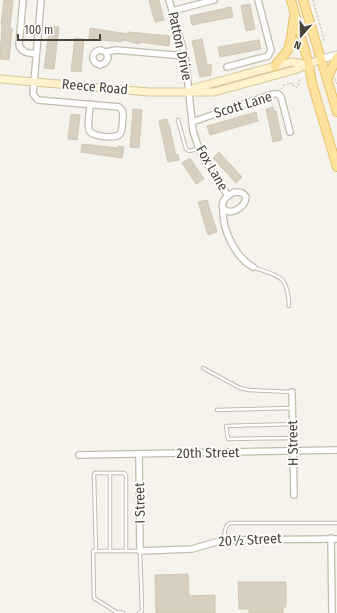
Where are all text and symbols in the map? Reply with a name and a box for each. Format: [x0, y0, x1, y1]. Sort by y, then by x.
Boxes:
street label: Patton Drive [164, 10, 196, 82]
scale bar [18, 16, 100, 42]
north arrow [281, 16, 321, 56]
text: 100 m [24, 23, 53, 37]
text: N [292, 38, 303, 52]
street label: Reece Road [61, 76, 129, 98]
street label: Scott Lane [212, 88, 274, 122]
street label: Fox Lane [192, 142, 232, 194]
street label: H Street [284, 419, 302, 466]
street label: 20th Street [176, 444, 240, 462]
street label: I Street [131, 482, 149, 524]
street label: 20½ Street [218, 530, 282, 550]

